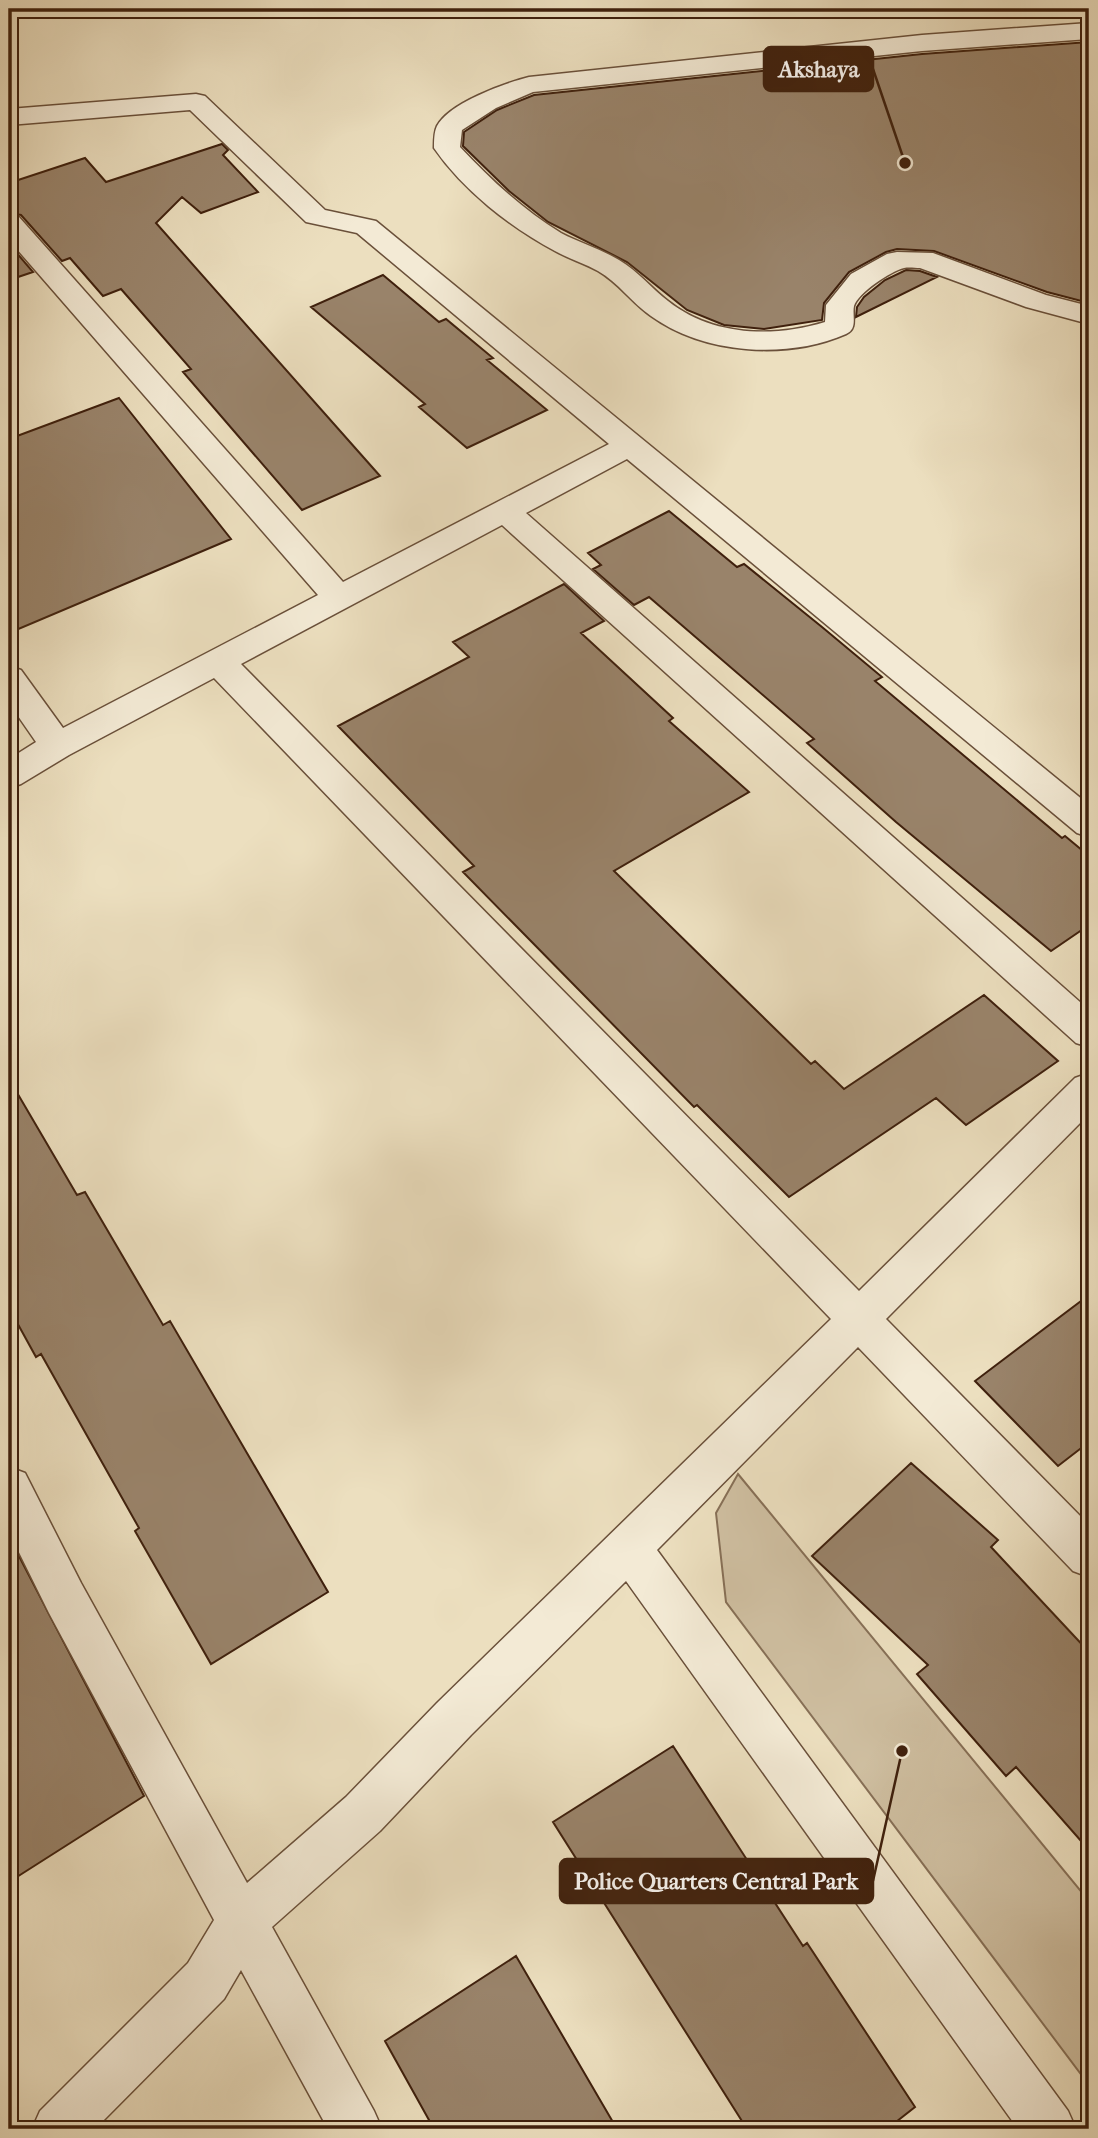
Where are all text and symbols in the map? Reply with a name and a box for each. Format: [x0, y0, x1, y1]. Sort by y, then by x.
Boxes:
callout: Akshaya [764, 47, 873, 91]
text: Akshaya [777, 56, 861, 83]
callout: Police Quarters Central Park [560, 1859, 873, 1903]
text: Police Quarters Central Park [574, 1868, 859, 1895]

